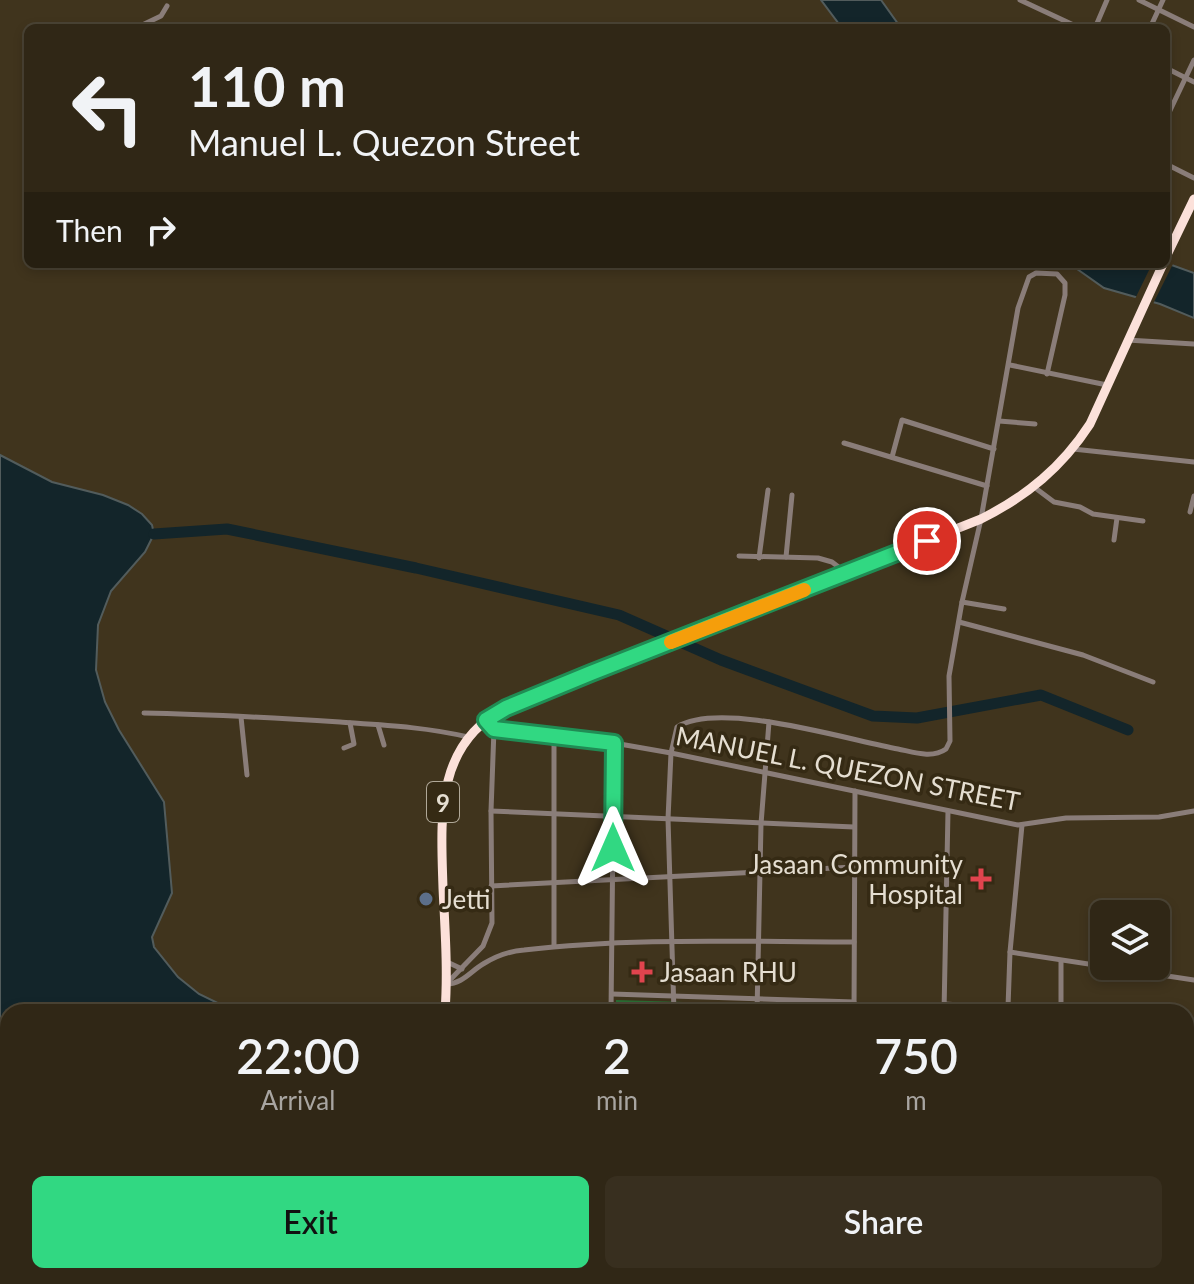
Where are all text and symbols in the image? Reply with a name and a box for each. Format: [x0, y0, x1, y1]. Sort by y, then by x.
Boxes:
text: 110 m [188, 52, 346, 119]
icon: left [56, 56, 160, 160]
text: Manuel L. Quezon Street [188, 120, 580, 164]
icon: right [139, 208, 183, 252]
text: Then [56, 212, 123, 248]
pin [893, 507, 961, 575]
icon: arrive [905, 519, 949, 563]
street label: MANUEL L. QUEZON STREET [673, 719, 1023, 817]
road number: 9 [427, 782, 459, 822]
position arrow [571, 806, 655, 890]
place label: Jasaan Community Hospital [749, 848, 964, 910]
marker: Jasaan Community Hospital [970, 868, 992, 890]
place label: Jetti [442, 883, 490, 915]
marker: Jetti [417, 890, 435, 908]
map controls [1090, 900, 1170, 980]
button: layers [1090, 900, 1170, 980]
place label: Jasaan RHU [660, 956, 797, 988]
marker: Jasaan RHU [631, 961, 653, 983]
text: 22:00 [236, 1027, 360, 1084]
text: 2 [603, 1027, 631, 1084]
text: 750 [874, 1027, 958, 1084]
text: Arrival [261, 1084, 335, 1116]
text: min [596, 1084, 638, 1116]
text: m [905, 1084, 927, 1116]
button: Exit [32, 1176, 589, 1268]
button: Share [605, 1176, 1162, 1268]

